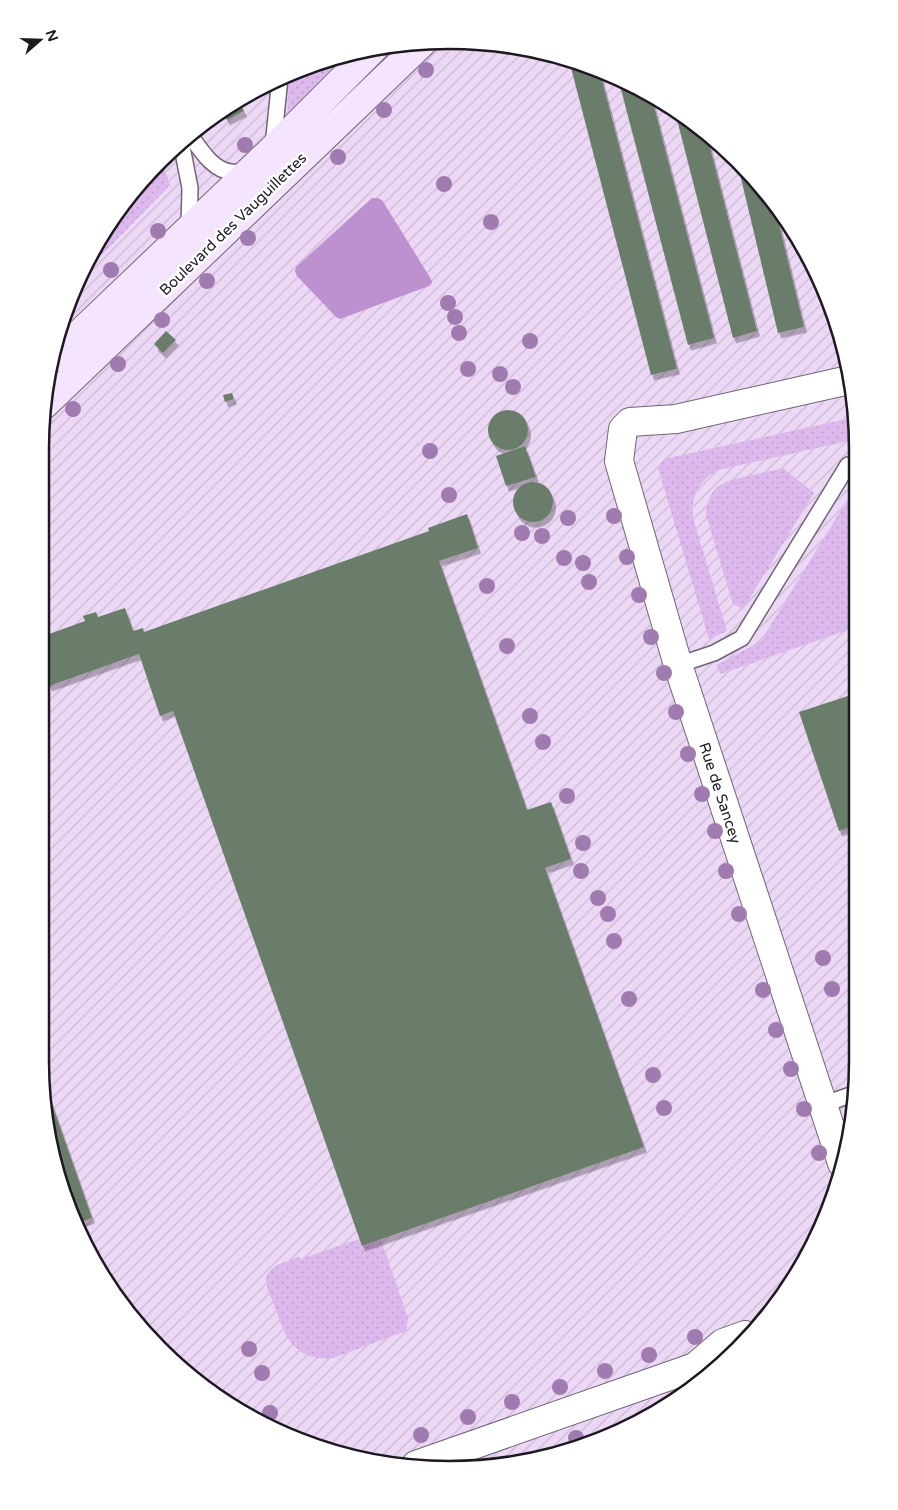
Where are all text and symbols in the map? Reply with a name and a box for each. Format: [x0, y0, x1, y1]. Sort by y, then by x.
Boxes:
north arrow [15, 15, 65, 65]
text: N [42, 28, 62, 44]
street label: Boulevard des Vauguillettes [156, 149, 310, 299]
street label: Rue de Sancey [695, 740, 745, 846]

